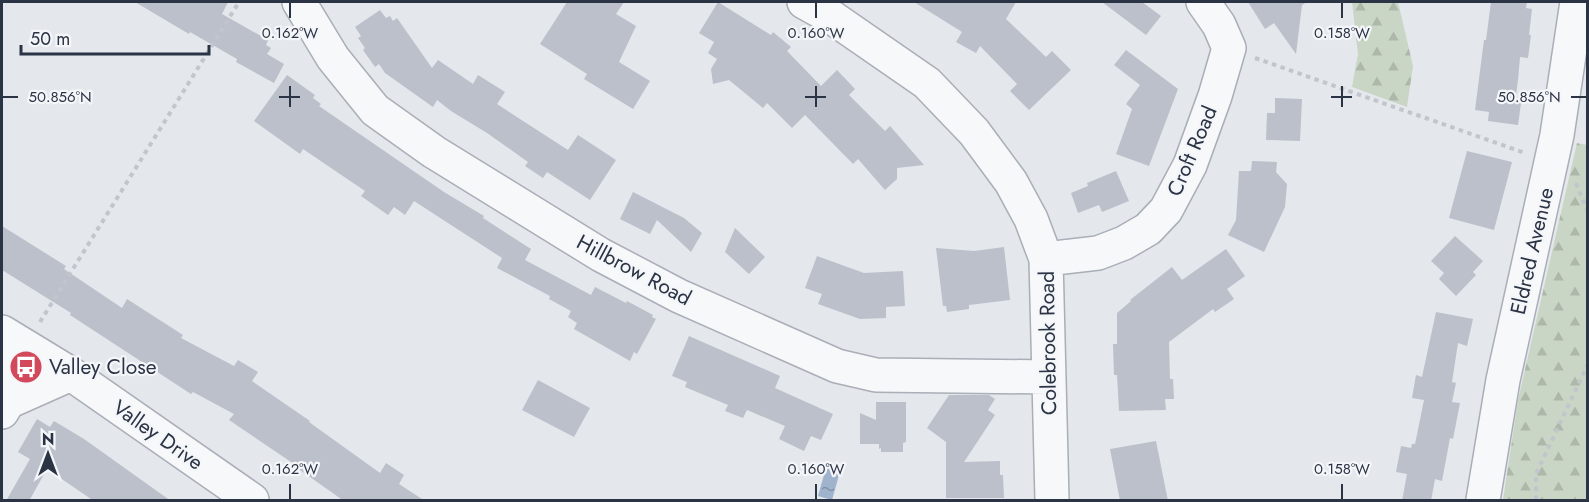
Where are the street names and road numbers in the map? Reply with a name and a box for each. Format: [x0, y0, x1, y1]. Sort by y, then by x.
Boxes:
street label: Croft Road [1160, 101, 1224, 201]
street label: Eldred Avenue [1503, 184, 1561, 318]
street label: Hillbrow Road [571, 227, 697, 313]
street label: Colebrook Road [1032, 271, 1064, 415]
street label: Valley Drive [107, 393, 209, 477]

